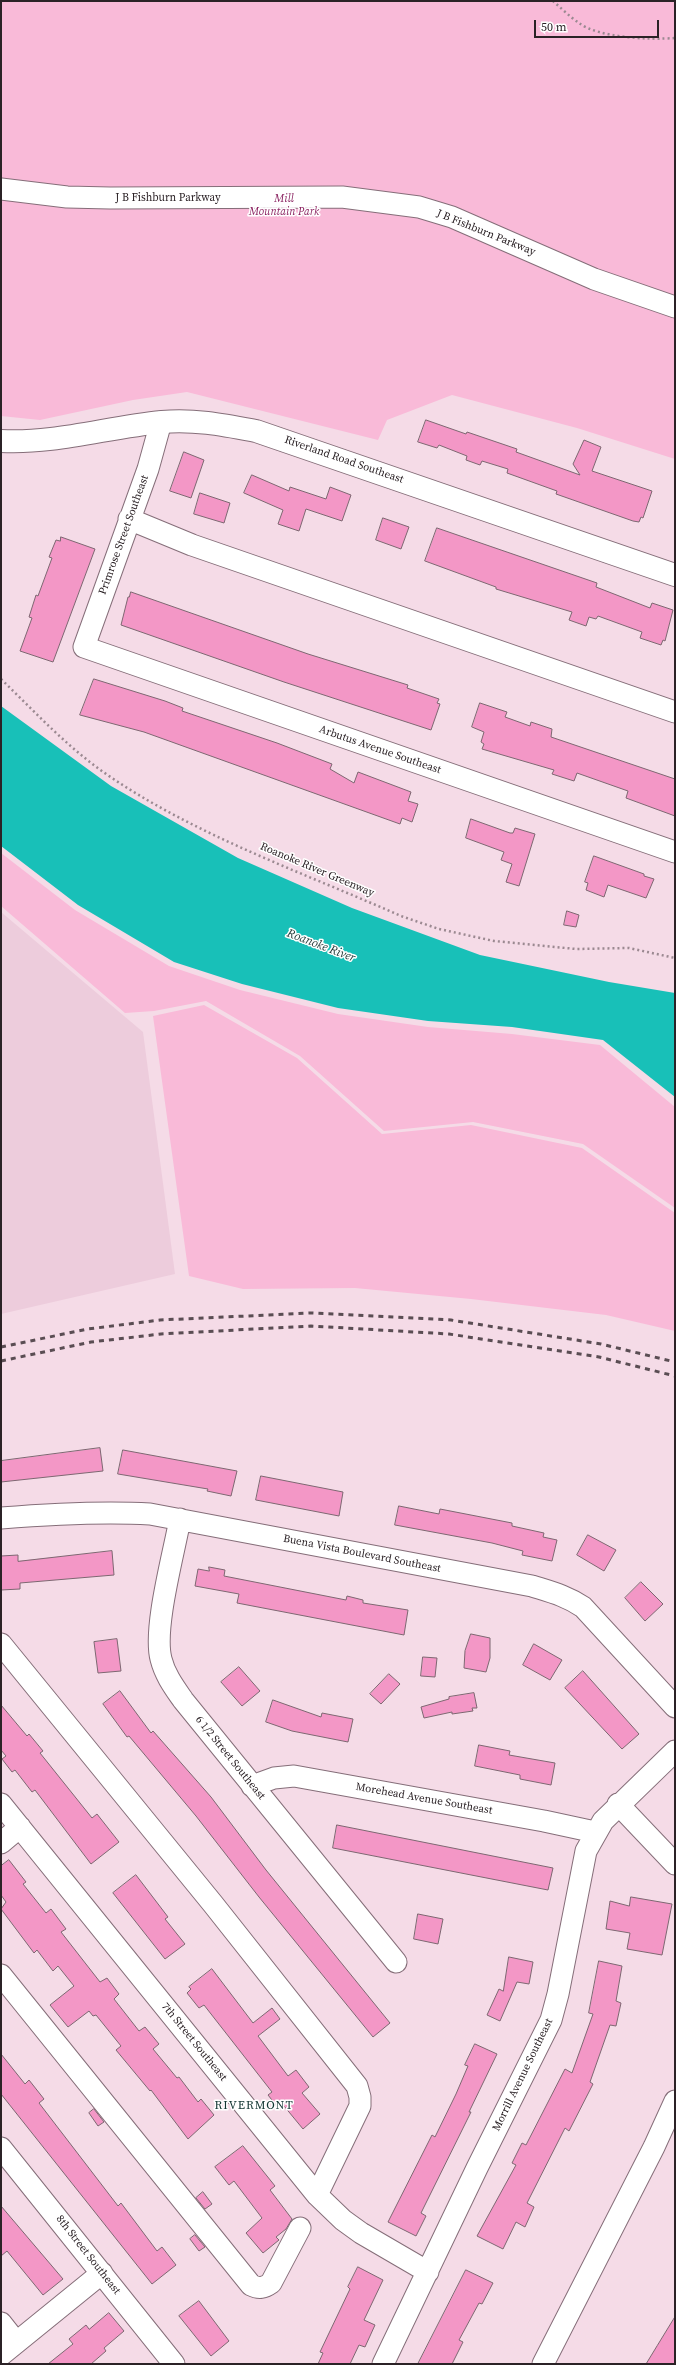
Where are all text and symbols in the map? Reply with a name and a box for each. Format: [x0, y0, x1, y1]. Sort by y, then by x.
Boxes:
scale bar [536, 12, 661, 38]
text: 50 m [541, 19, 567, 35]
street label: J B Fishburn Parkway [115, 191, 221, 205]
park label: Mill Mountain Park [249, 192, 319, 218]
street label: J B Fishburn Parkway [435, 207, 537, 259]
street label: Riverland Road Southeast [283, 433, 405, 487]
street label: Primrose Street Southeast [96, 473, 152, 597]
street label: Arbutus Avenue Southeast [317, 723, 443, 777]
street label: Roanoke River Greenway [258, 840, 376, 900]
water label: Roanoke River [285, 926, 357, 966]
street label: Buena Vista Boulevard Southeast [282, 1532, 442, 1576]
street label: 6 1/2 Street Southeast [192, 1713, 268, 1803]
street label: Morehead Avenue Southeast [355, 1780, 493, 1818]
street label: 7th Street Southeast [158, 2000, 230, 2084]
street label: Morrill Avenue Southeast [490, 2017, 556, 2133]
district label: RIVERMONT [214, 2099, 294, 2113]
street label: 8th Street Southeast [53, 2213, 123, 2297]

